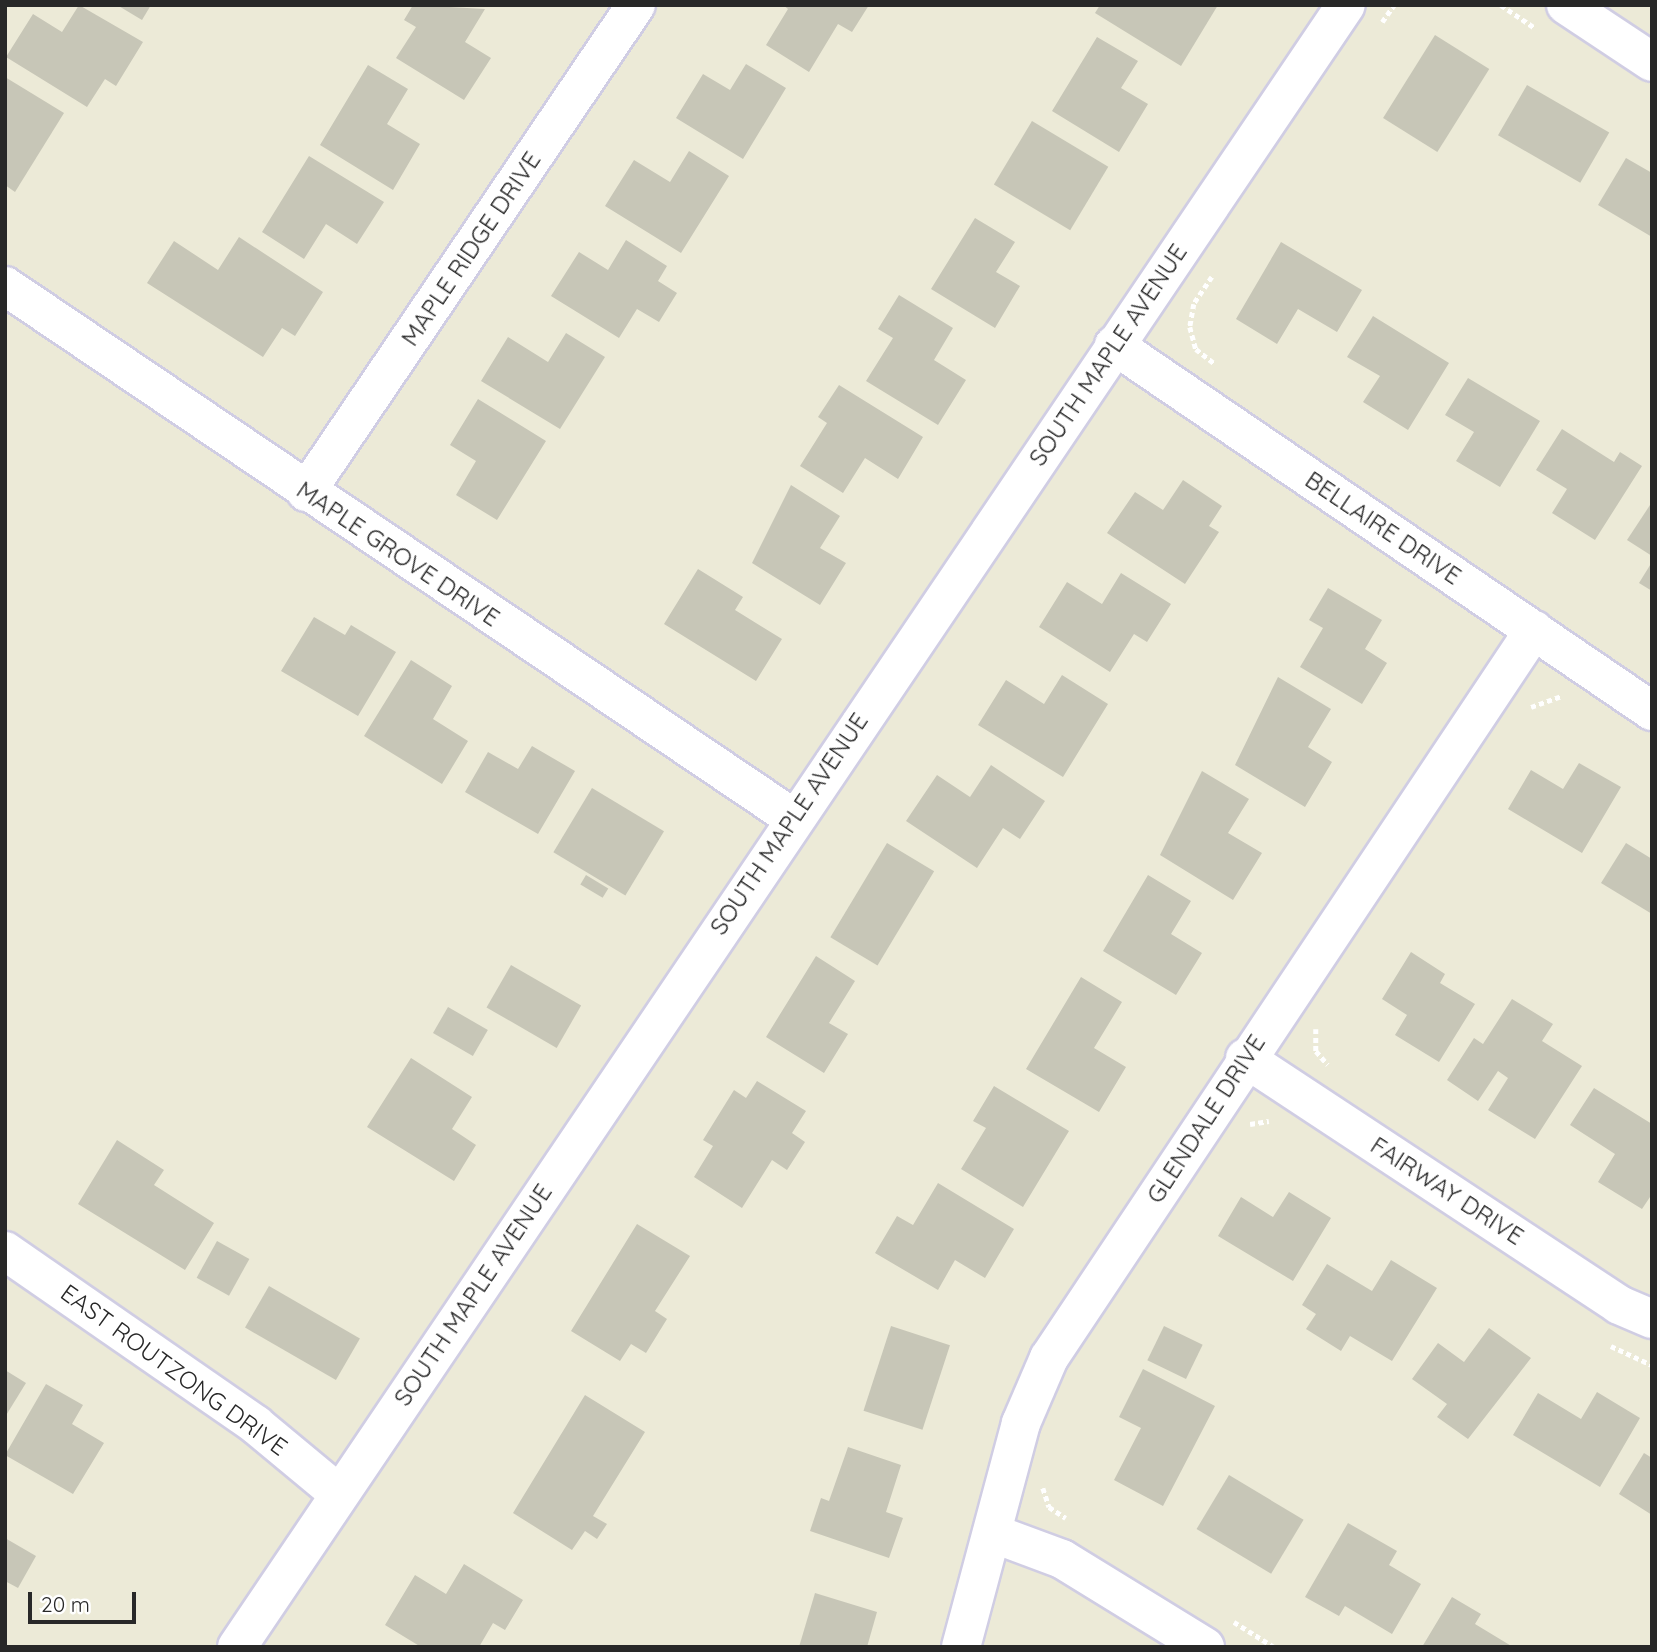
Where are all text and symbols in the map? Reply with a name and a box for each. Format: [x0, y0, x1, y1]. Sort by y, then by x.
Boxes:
street label: MAPLE RIDGE DRIVE [395, 147, 547, 351]
street label: SOUTH MAPLE AVENUE [1023, 239, 1193, 471]
street label: BELLAIRE DRIVE [1300, 465, 1466, 591]
street label: MAPLE GROVE DRIVE [291, 475, 505, 633]
street label: SOUTH MAPLE AVENUE [704, 708, 874, 940]
street label: GLENDALE DRIVE [1141, 1029, 1271, 1209]
street label: FAIRWAY DRIVE [1365, 1131, 1529, 1251]
street label: SOUTH MAPLE AVENUE [388, 1179, 558, 1411]
street label: EAST ROUTZONG DRIVE [55, 1278, 293, 1462]
scale bar [32, 1578, 140, 1622]
text: 20 m [41, 1591, 90, 1617]

